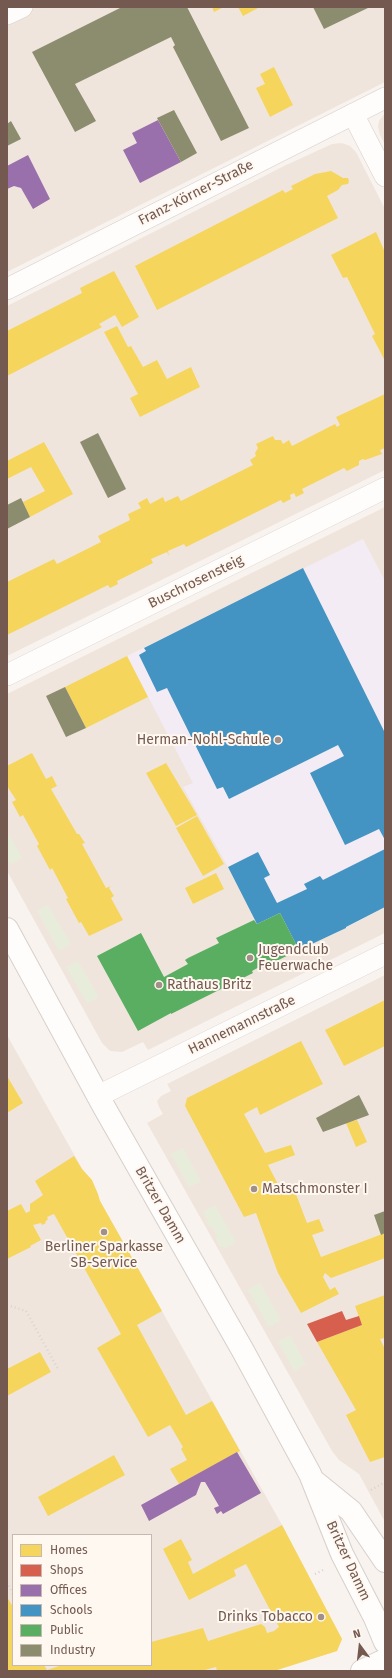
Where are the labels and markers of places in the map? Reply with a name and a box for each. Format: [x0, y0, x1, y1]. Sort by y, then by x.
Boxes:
place label: Herman-Nohl-Schule [137, 732, 270, 748]
marker: Herman-Nohl-Schule [273, 735, 283, 745]
place label: Jugendclub Feuerwache [258, 942, 333, 974]
marker: Jugendclub Feuerwache [245, 953, 255, 963]
place label: Rathaus Britz [167, 977, 251, 993]
marker: Rathaus Britz [154, 980, 164, 990]
place label: Matschmonster I [262, 1181, 368, 1197]
marker: Matschmonster I [249, 1184, 259, 1194]
marker: Berliner Sparkasse SB-Service [99, 1227, 109, 1237]
place label: Berliner Sparkasse SB-Service [45, 1239, 163, 1272]
place label: Drinks Tobacco [218, 1609, 313, 1625]
marker: Drinks Tobacco [316, 1612, 326, 1622]

